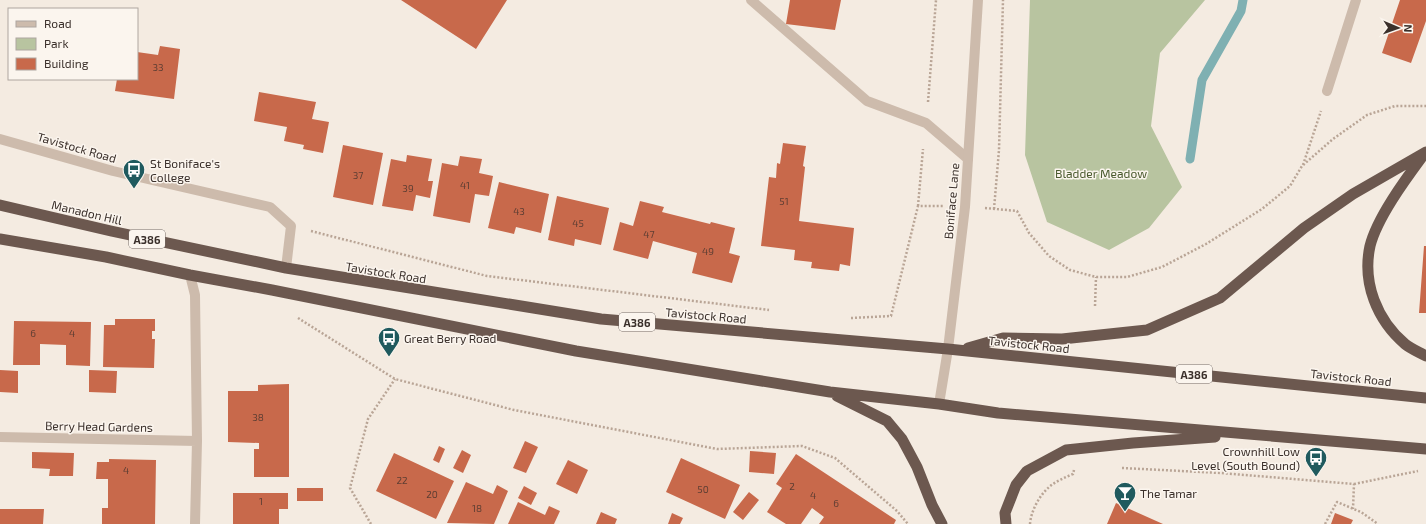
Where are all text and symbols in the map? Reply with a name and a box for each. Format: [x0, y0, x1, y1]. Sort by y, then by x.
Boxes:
legend [8, 8, 138, 80]
north arrow [1378, 8, 1418, 48]
text: Road [44, 16, 72, 30]
text: N [1402, 24, 1415, 33]
text: Park [44, 36, 69, 50]
text: Building [44, 56, 89, 70]
house number: 33 [152, 61, 164, 73]
street label: Tavistock Road [36, 129, 118, 165]
place label: St Boniface's College [150, 156, 220, 184]
bus stop icon: St Boniface's College [121, 157, 147, 190]
street label: Boniface Lane [941, 162, 961, 240]
park label: Bladder Meadow [1055, 166, 1147, 180]
house number: 37 [353, 169, 363, 181]
house number: 41 [460, 179, 470, 191]
house number: 39 [402, 182, 414, 194]
house number: 51 [779, 195, 789, 207]
street label: Manadon Hill [50, 197, 124, 227]
house number: 43 [513, 205, 525, 217]
house number: 45 [572, 217, 584, 229]
house number: 47 [643, 228, 655, 240]
road number: A386 [129, 230, 165, 248]
house number: 49 [702, 245, 714, 257]
street label: Tavistock Road [345, 259, 427, 285]
street label: Tavistock Road [665, 304, 747, 326]
road number: A386 [619, 313, 655, 331]
bus stop icon: Great Berry Road [376, 325, 402, 358]
house number: 6 [30, 327, 36, 339]
house number: 4 [69, 327, 75, 339]
place label: Great Berry Road [404, 331, 496, 345]
street label: Tavistock Road [988, 333, 1070, 355]
road number: A386 [1176, 365, 1212, 383]
street label: Tavistock Road [1310, 366, 1392, 388]
house number: 38 [252, 411, 264, 423]
street label: Berry Head Gardens [45, 418, 153, 434]
place label: Crownhill Low Level (South Bound) [1191, 444, 1300, 472]
bus stop icon: Crownhill Low Level (South Bound) [1303, 445, 1329, 478]
house number: 4 [123, 464, 129, 476]
house number: 22 [396, 474, 408, 486]
house number: 2 [789, 480, 795, 492]
bar icon: The Tamar [1112, 480, 1138, 513]
house number: 50 [697, 483, 709, 495]
place label: The Tamar [1140, 486, 1197, 500]
house number: 20 [426, 488, 438, 500]
house number: 4 [810, 489, 816, 501]
house number: 1 [259, 495, 263, 507]
house number: 6 [833, 497, 839, 509]
house number: 18 [472, 502, 482, 514]

